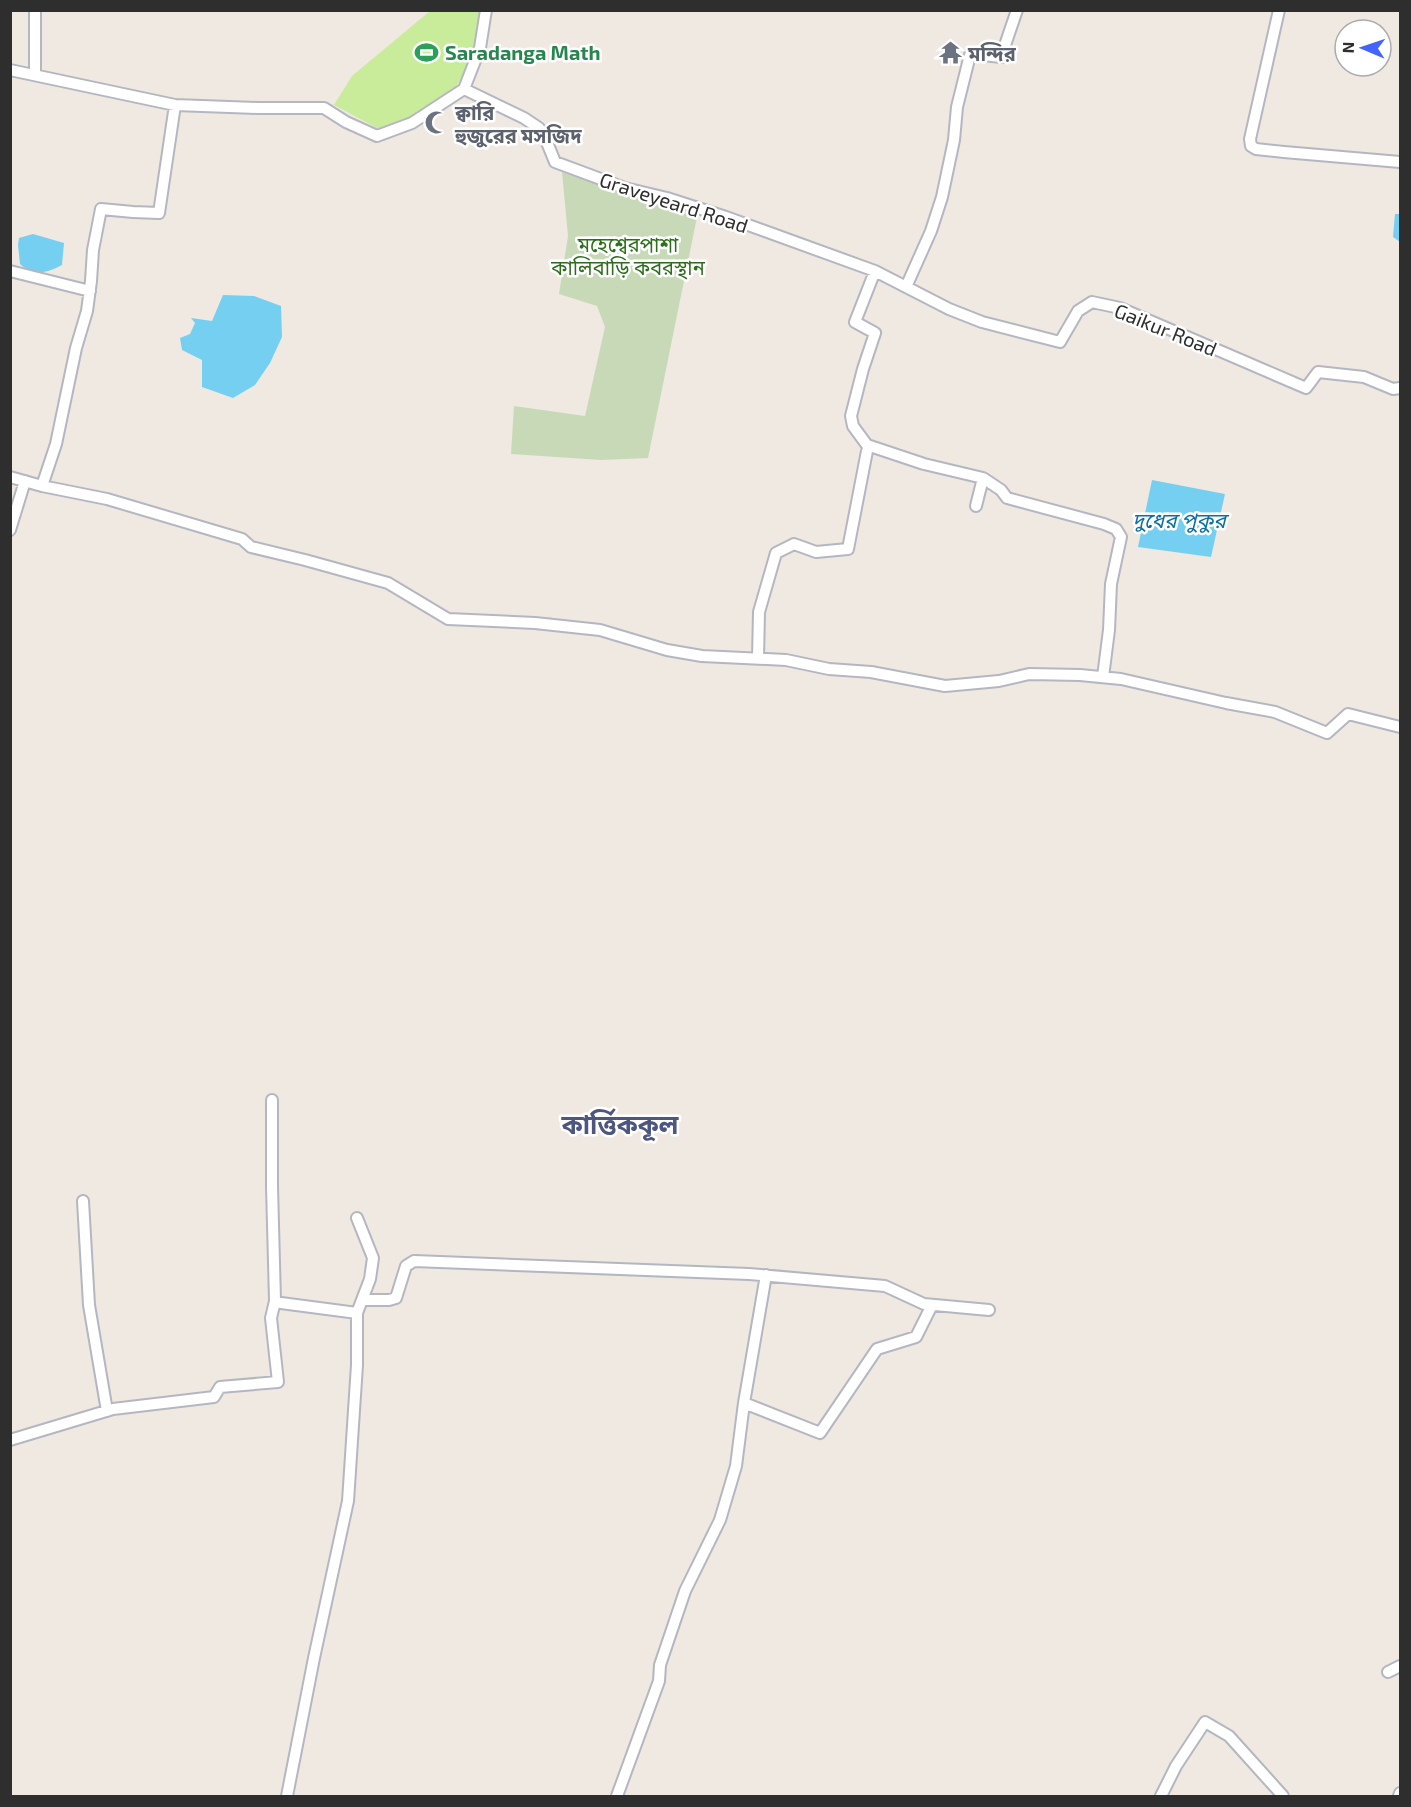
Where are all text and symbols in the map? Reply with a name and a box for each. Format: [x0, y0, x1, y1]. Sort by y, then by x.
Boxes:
north arrow [1333, 18, 1393, 78]
sports icon: Saradanga Math [414, 39, 440, 65]
place label: Saradanga Math [445, 40, 601, 64]
temple icon: মন্দির [937, 40, 963, 66]
place label: মন্দির [967, 41, 1017, 65]
text: N [1338, 41, 1357, 54]
place label: ক্বারি হুজুরের মসজিদ [454, 100, 582, 148]
mosque icon: ক্বারি হুজুরের মসজিদ [424, 110, 450, 136]
street label: Graveyeard Road [597, 167, 751, 237]
park label: মহেশ্বেরপাশা কালিবাড়ি কবরস্থান [550, 232, 706, 280]
street label: Gaikur Road [1111, 298, 1221, 360]
water label: দুধের পুকুর [1132, 507, 1229, 533]
district label: কার্ত্তিককূল [561, 1108, 679, 1142]

